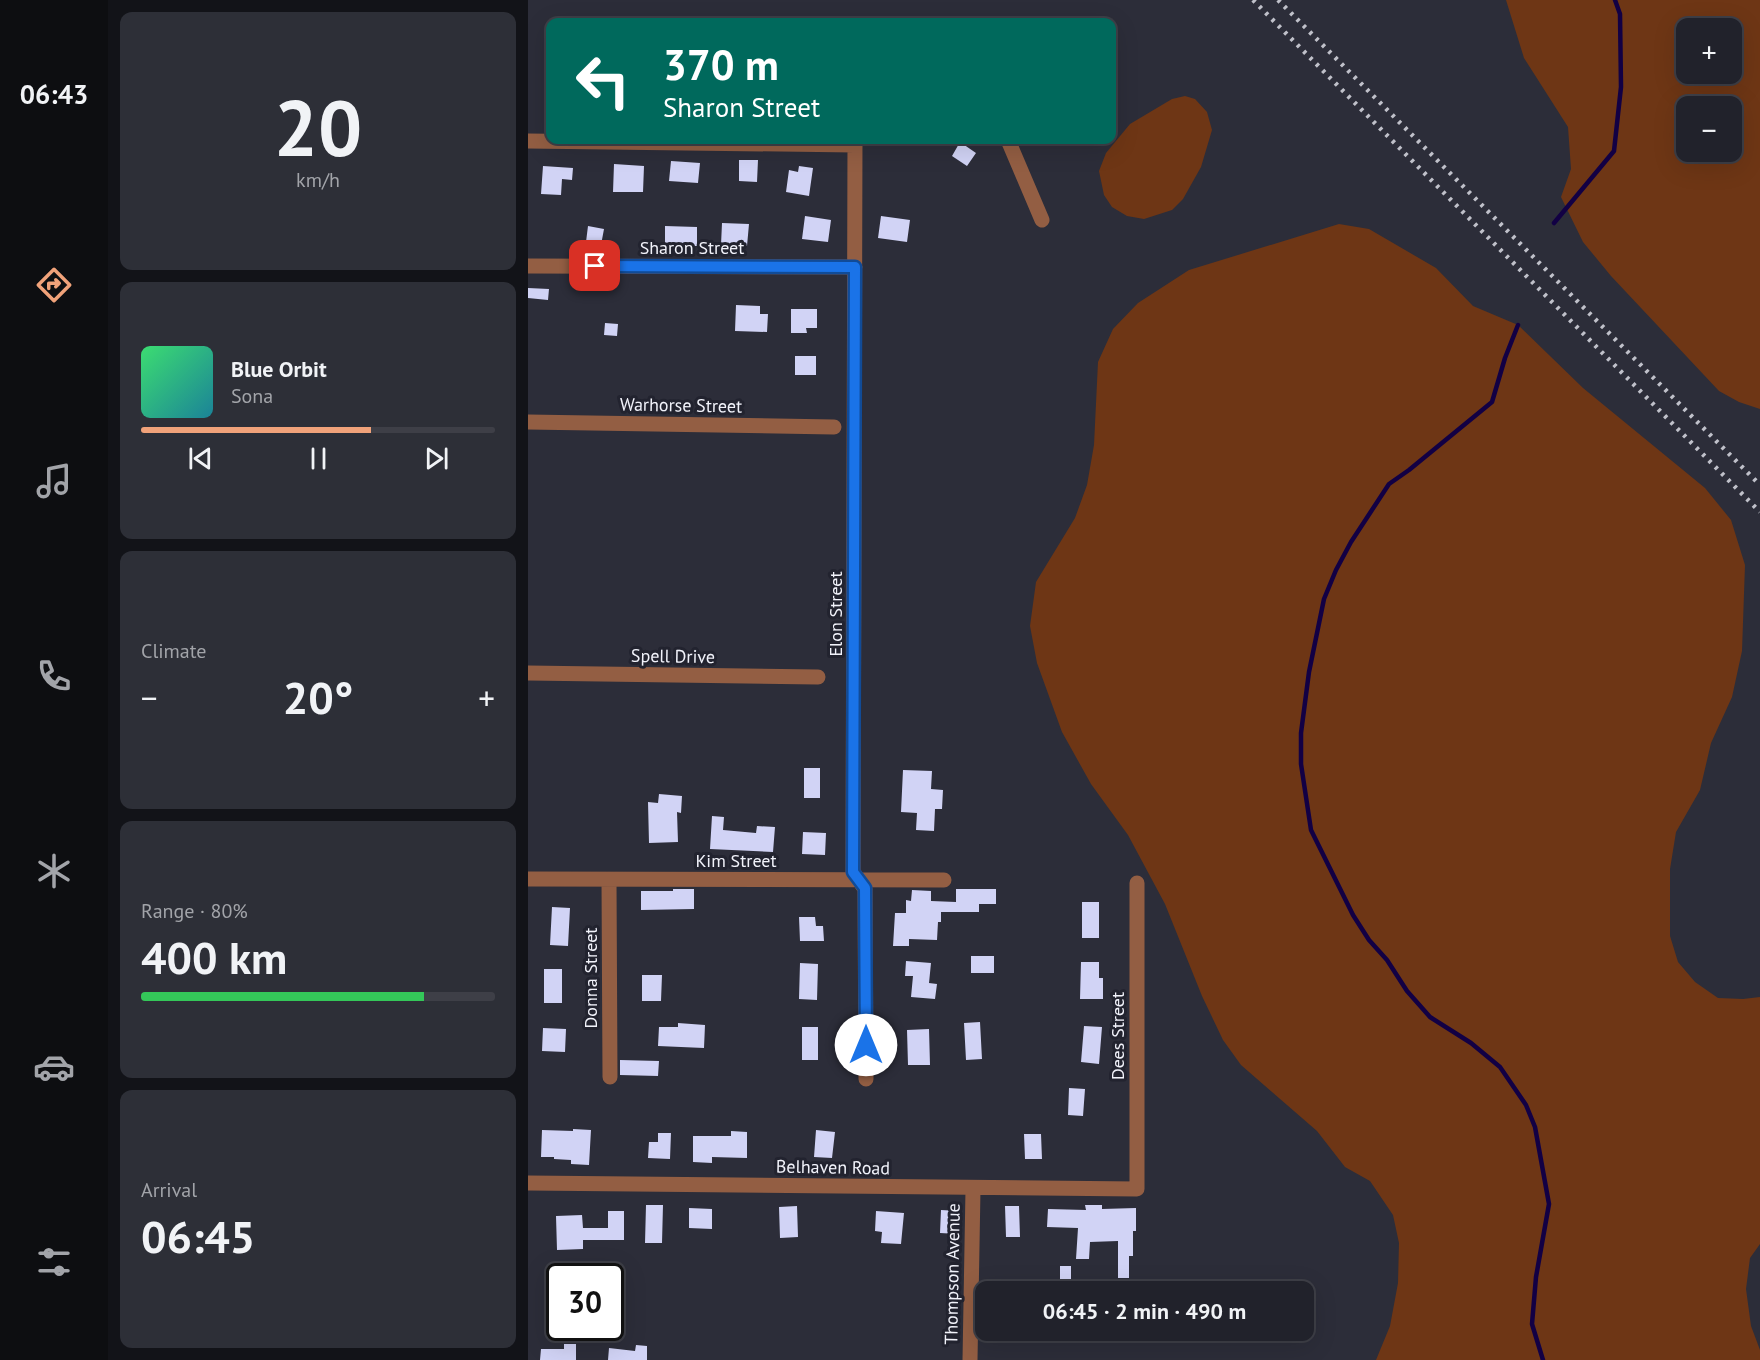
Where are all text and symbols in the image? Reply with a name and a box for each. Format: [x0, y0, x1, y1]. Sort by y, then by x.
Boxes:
map controls [1676, 18, 1742, 162]
button: + [1676, 18, 1742, 84]
text: 370 m [663, 37, 779, 92]
icon: left [564, 42, 642, 120]
text: 06:43 [20, 77, 88, 111]
text: 20 [274, 77, 362, 178]
text: Sharon Street [663, 90, 820, 124]
button: − [1676, 96, 1742, 162]
text: km/h [296, 167, 340, 193]
street label: Sharon Street [640, 236, 744, 259]
pin [569, 240, 620, 291]
icon: arrive [578, 249, 611, 282]
icon: directions [33, 264, 75, 306]
text: Blue Orbit [231, 355, 327, 383]
text: Sona [231, 383, 273, 409]
street label: Warhorse Street [620, 392, 742, 418]
icon: previous [184, 442, 217, 475]
icon: pause [302, 442, 335, 475]
icon: next [420, 442, 453, 475]
icon: music [33, 460, 75, 502]
street label: Elon Street [824, 571, 847, 657]
text: Climate [141, 638, 207, 664]
street label: Spell Drive [631, 644, 715, 668]
icon: phone [33, 655, 75, 697]
text: 20° [283, 668, 353, 726]
text: − [141, 676, 158, 719]
text: + [478, 676, 495, 719]
street label: Kim Street [695, 849, 777, 872]
icon: climate [33, 850, 75, 892]
text: Range · 80% [141, 898, 248, 924]
text: 400 km [141, 928, 287, 986]
street label: Donna Street [579, 928, 602, 1028]
street label: Dees Street [1106, 992, 1129, 1080]
position arrow [834, 1013, 898, 1077]
icon: car [33, 1046, 75, 1088]
street label: Belhaven Road [776, 1155, 890, 1179]
text: Arrival [141, 1177, 197, 1203]
street label: Thompson Avenue [939, 1203, 965, 1345]
text: 06:45 [141, 1207, 255, 1265]
icon: filters [33, 1241, 75, 1283]
speed limit sign: 30 [546, 1263, 624, 1341]
text: 06:45 · 2 min · 490 m [1043, 1297, 1246, 1325]

